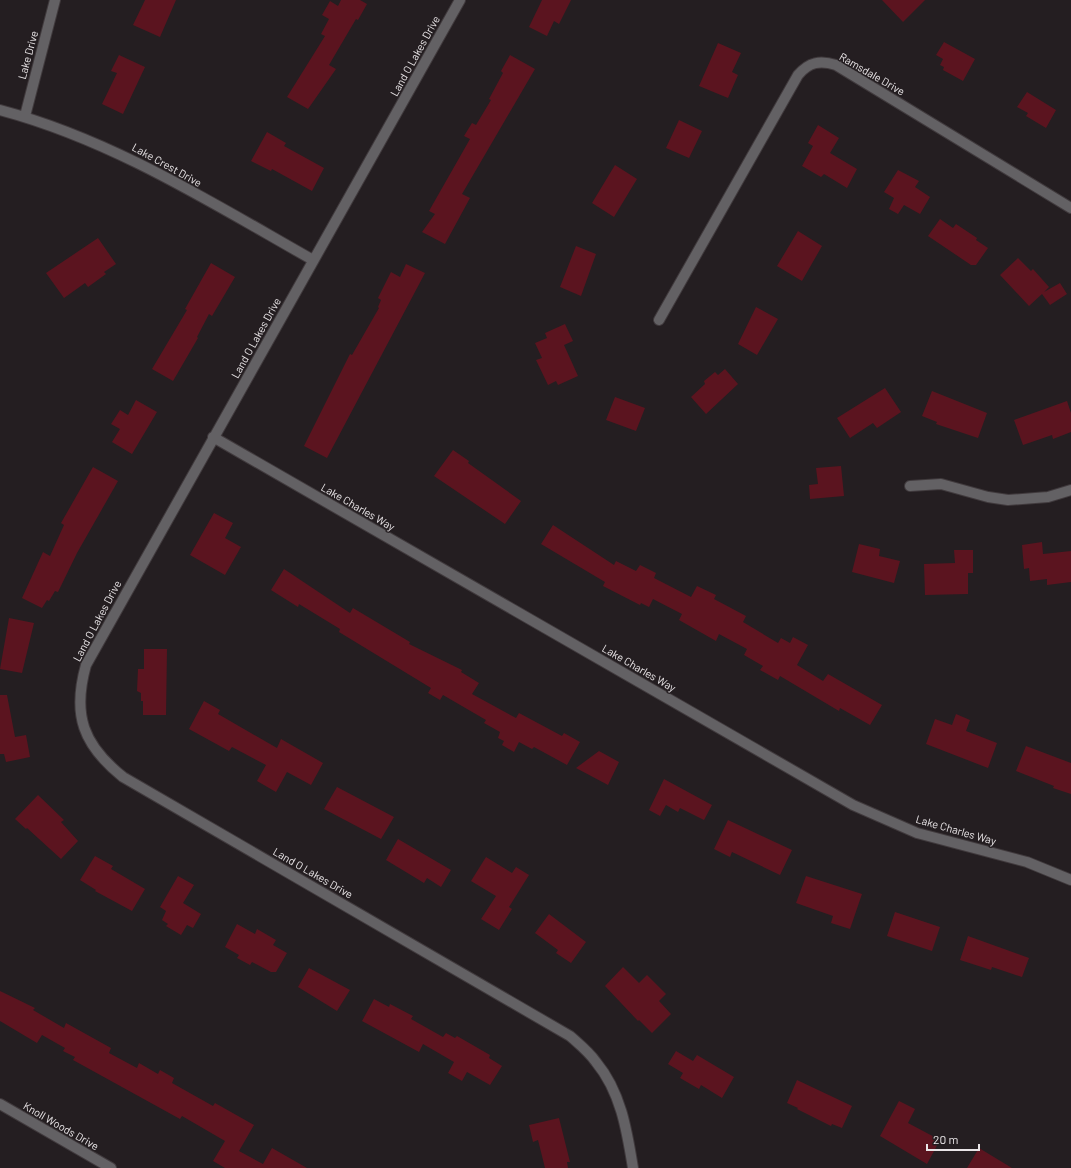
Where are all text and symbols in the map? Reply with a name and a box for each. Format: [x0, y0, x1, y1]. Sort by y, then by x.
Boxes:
street label: Land O Lakes Drive [387, 13, 442, 98]
street label: Lake Drive [15, 29, 40, 81]
street label: Ramsdale Drive [837, 50, 907, 98]
street label: Lake Crest Drive [130, 140, 204, 189]
street label: Land O Lakes Drive [228, 295, 283, 380]
street label: Lake Charles Way [319, 480, 397, 533]
street label: Land O Lakes Drive [70, 578, 123, 664]
street label: Lake Charles Way [600, 641, 678, 694]
street label: Lake Charles Way [914, 812, 998, 847]
street label: Land O Lakes Drive [271, 844, 356, 901]
street label: Knoll Woods Drive [21, 1099, 101, 1152]
scale bar [927, 1126, 979, 1152]
text: 20 m [933, 1132, 959, 1146]

